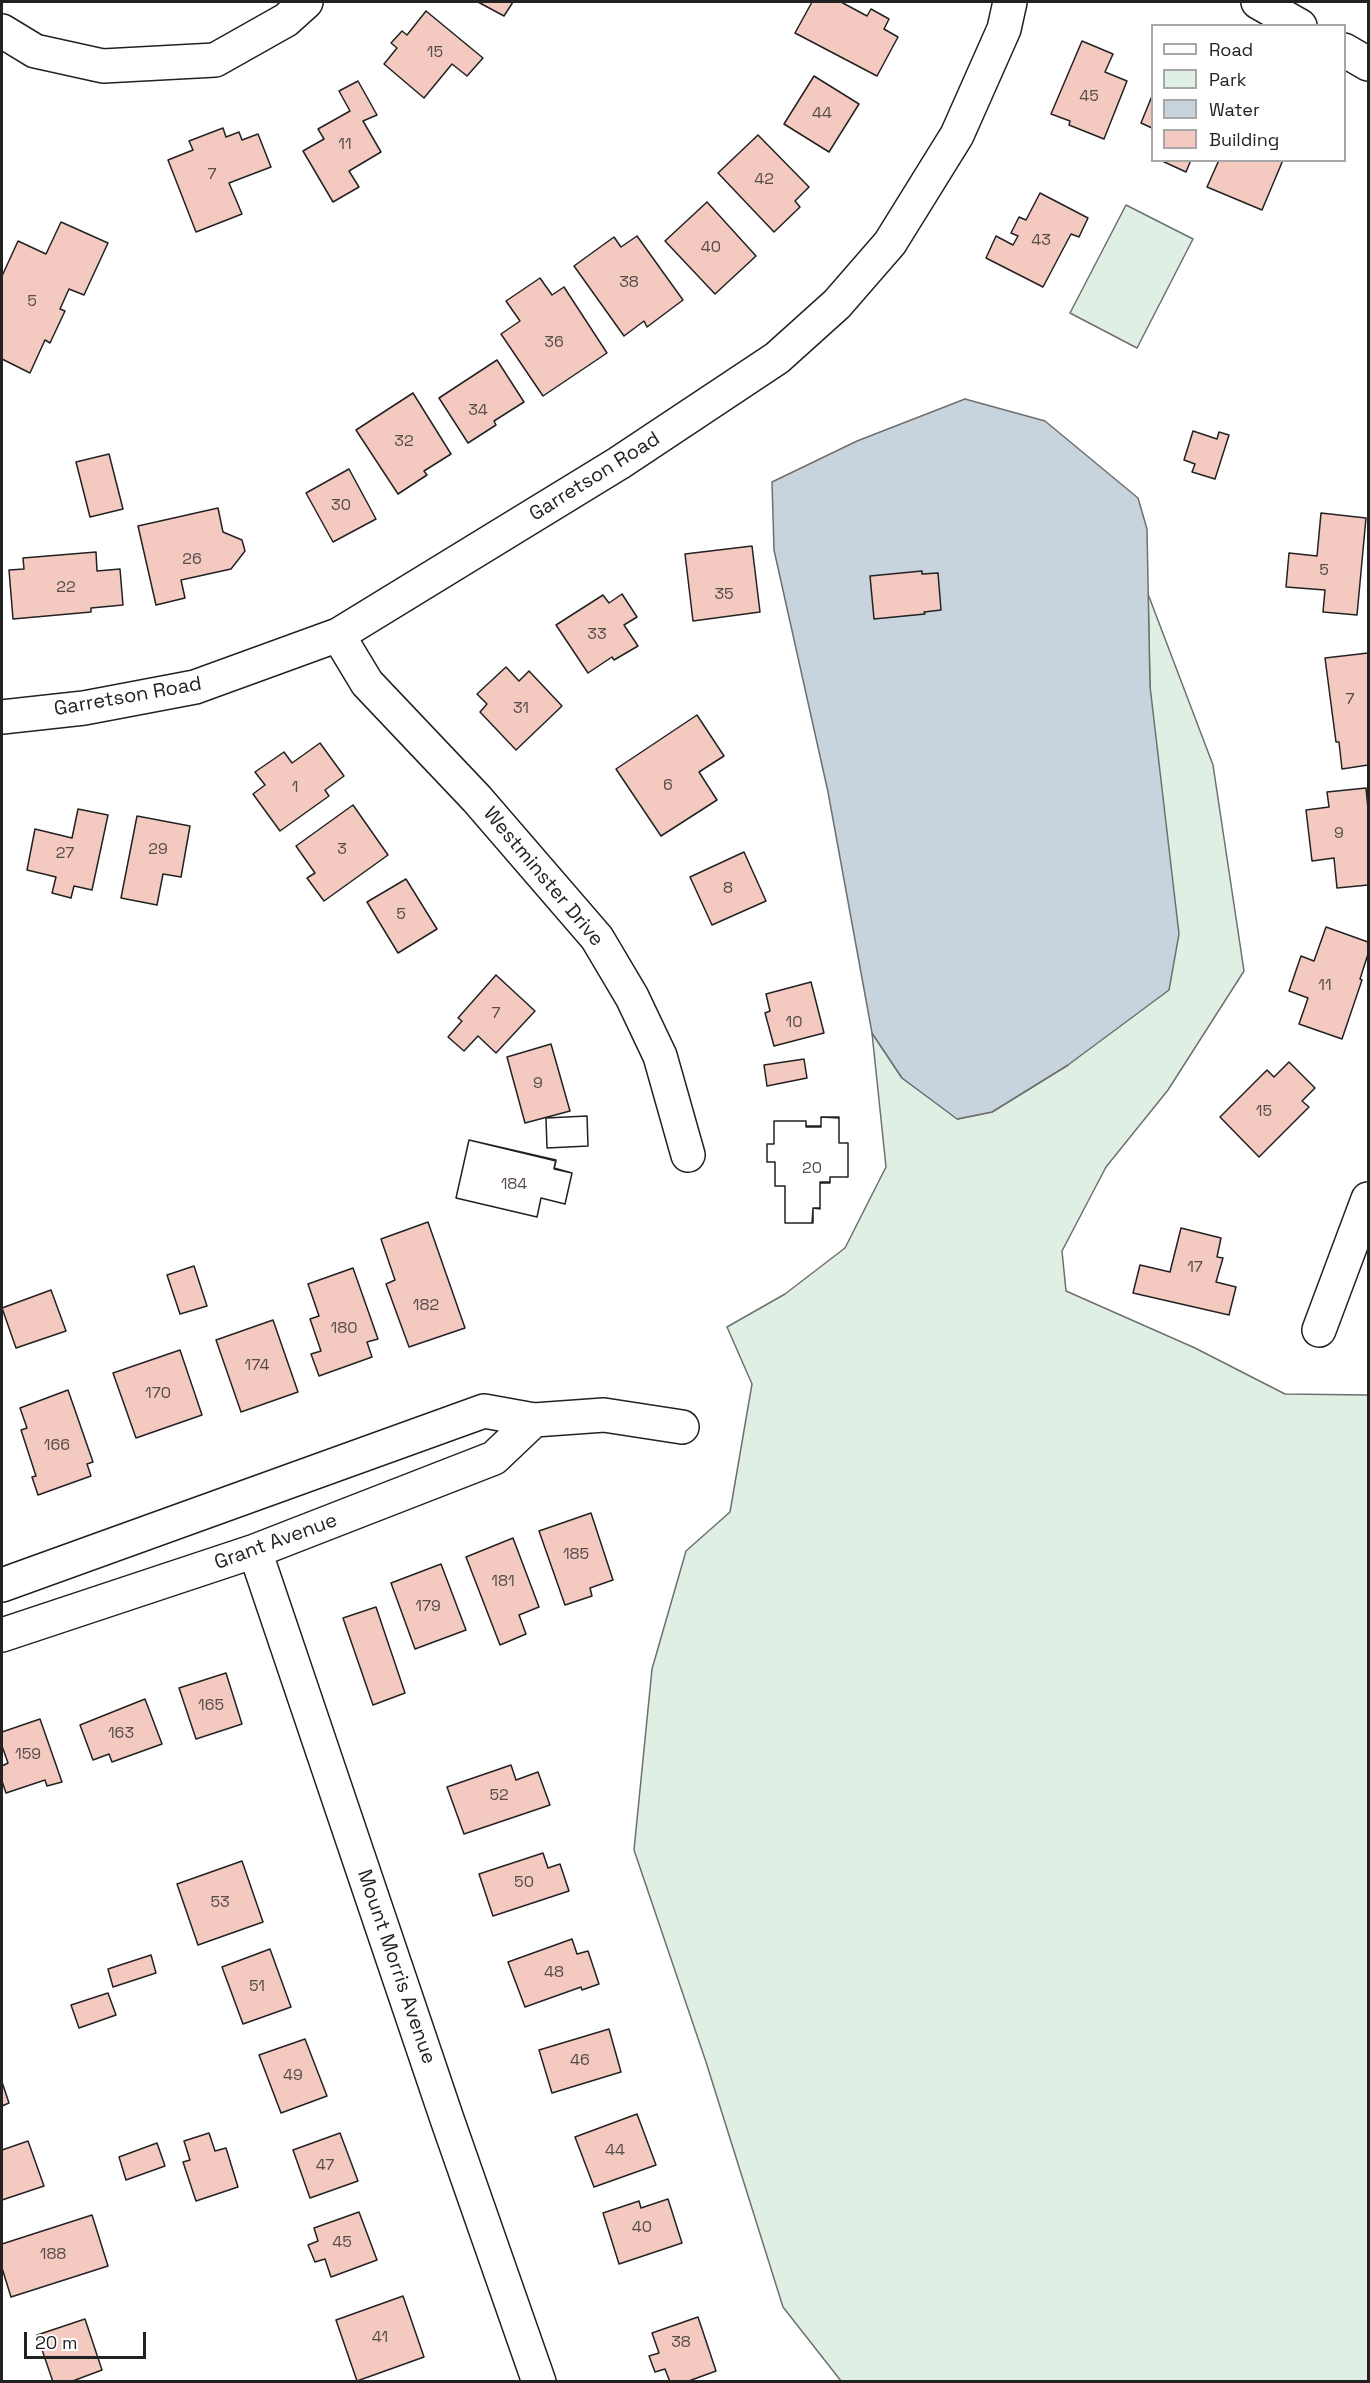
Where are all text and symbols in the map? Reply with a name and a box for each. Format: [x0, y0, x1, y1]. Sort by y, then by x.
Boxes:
legend [1151, 24, 1346, 162]
text: Road [1209, 38, 1253, 61]
house number: 15 [427, 43, 443, 63]
text: Park [1209, 68, 1246, 91]
house number: 45 [1079, 87, 1099, 107]
text: Water [1209, 98, 1260, 121]
house number: 44 [812, 104, 832, 124]
text: Building [1209, 128, 1279, 151]
house number: 11 [338, 135, 352, 155]
house number: 7 [207, 165, 217, 185]
house number: 42 [754, 170, 774, 190]
house number: 43 [1031, 231, 1051, 251]
house number: 40 [701, 238, 721, 258]
house number: 38 [619, 273, 639, 293]
house number: 5 [27, 292, 37, 312]
house number: 36 [544, 333, 564, 353]
house number: 34 [468, 401, 488, 421]
street label: Garretson Road [525, 427, 665, 527]
house number: 32 [394, 432, 414, 452]
house number: 30 [331, 496, 351, 516]
house number: 26 [182, 550, 202, 570]
house number: 5 [1319, 561, 1329, 581]
house number: 22 [56, 578, 76, 598]
house number: 35 [714, 585, 734, 605]
house number: 33 [587, 625, 607, 645]
street label: Garretson Road [52, 672, 204, 722]
house number: 7 [1345, 690, 1355, 710]
house number: 31 [513, 699, 529, 719]
house number: 6 [663, 776, 673, 796]
house number: 1 [292, 778, 298, 798]
street label: Westminster Drive [478, 802, 608, 952]
house number: 9 [1334, 824, 1344, 844]
house number: 29 [148, 840, 168, 860]
house number: 3 [337, 840, 347, 860]
house number: 27 [56, 844, 74, 864]
house number: 8 [723, 879, 733, 899]
house number: 5 [396, 905, 406, 925]
house number: 11 [1318, 976, 1332, 996]
house number: 7 [491, 1004, 501, 1024]
house number: 10 [786, 1013, 802, 1033]
house number: 9 [533, 1074, 543, 1094]
house number: 15 [1256, 1102, 1272, 1122]
house number: 20 [802, 1159, 822, 1179]
house number: 184 [501, 1175, 527, 1195]
house number: 17 [1187, 1258, 1203, 1278]
house number: 182 [413, 1296, 439, 1316]
house number: 180 [331, 1319, 357, 1339]
house number: 174 [245, 1356, 269, 1376]
house number: 170 [145, 1384, 171, 1404]
house number: 166 [44, 1436, 70, 1456]
street label: Grant Avenue [211, 1509, 341, 1575]
house number: 185 [563, 1545, 589, 1565]
house number: 181 [491, 1572, 515, 1592]
house number: 179 [415, 1597, 441, 1617]
house number: 165 [198, 1696, 224, 1716]
house number: 163 [108, 1724, 134, 1744]
house number: 159 [15, 1745, 41, 1765]
house number: 52 [489, 1786, 509, 1806]
street label: Mount Morris Avenue [351, 1867, 441, 2067]
house number: 50 [514, 1873, 534, 1893]
house number: 53 [210, 1893, 230, 1913]
house number: 48 [544, 1963, 564, 1983]
house number: 51 [249, 1977, 265, 1997]
house number: 46 [570, 2051, 590, 2071]
house number: 49 [283, 2066, 303, 2086]
house number: 44 [605, 2141, 625, 2161]
house number: 47 [316, 2156, 334, 2176]
house number: 40 [632, 2218, 652, 2238]
house number: 45 [332, 2233, 352, 2253]
house number: 188 [40, 2245, 66, 2265]
scale bar [27, 2320, 148, 2358]
house number: 41 [372, 2328, 388, 2348]
text: 20 m [35, 2331, 78, 2354]
house number: 38 [671, 2333, 691, 2353]

